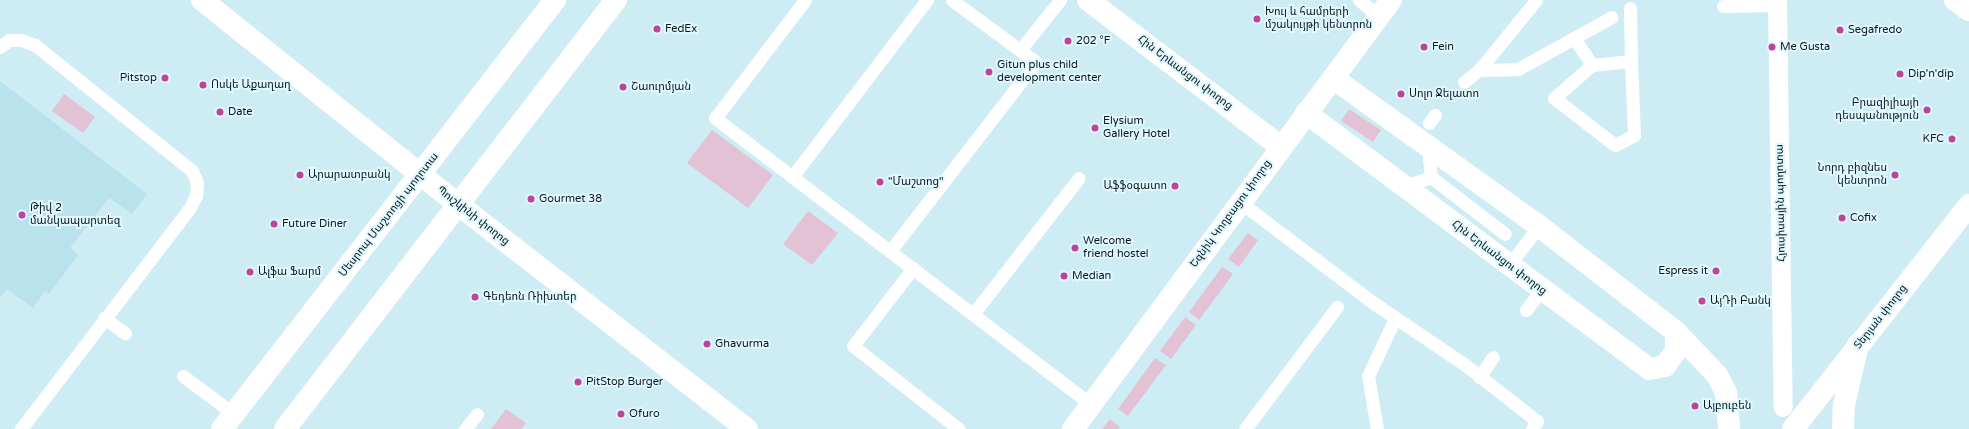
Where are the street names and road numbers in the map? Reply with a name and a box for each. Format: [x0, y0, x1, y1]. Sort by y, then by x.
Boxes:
street label: Հին Երևանցու փողոց [1135, 33, 1235, 113]
street label: Հյուսիսային պողոտա [1773, 144, 1789, 262]
street label: Մեսրոպ Մաշտոցի պողոտա [336, 150, 442, 280]
street label: Եզնիկ Կողբացու փողոց [1187, 158, 1275, 270]
street label: Պուշկինի փողոց [434, 184, 512, 248]
street label: Հին Երևանցու փողոց [1449, 218, 1549, 298]
street label: Տերյան փողոց [1852, 282, 1910, 352]

